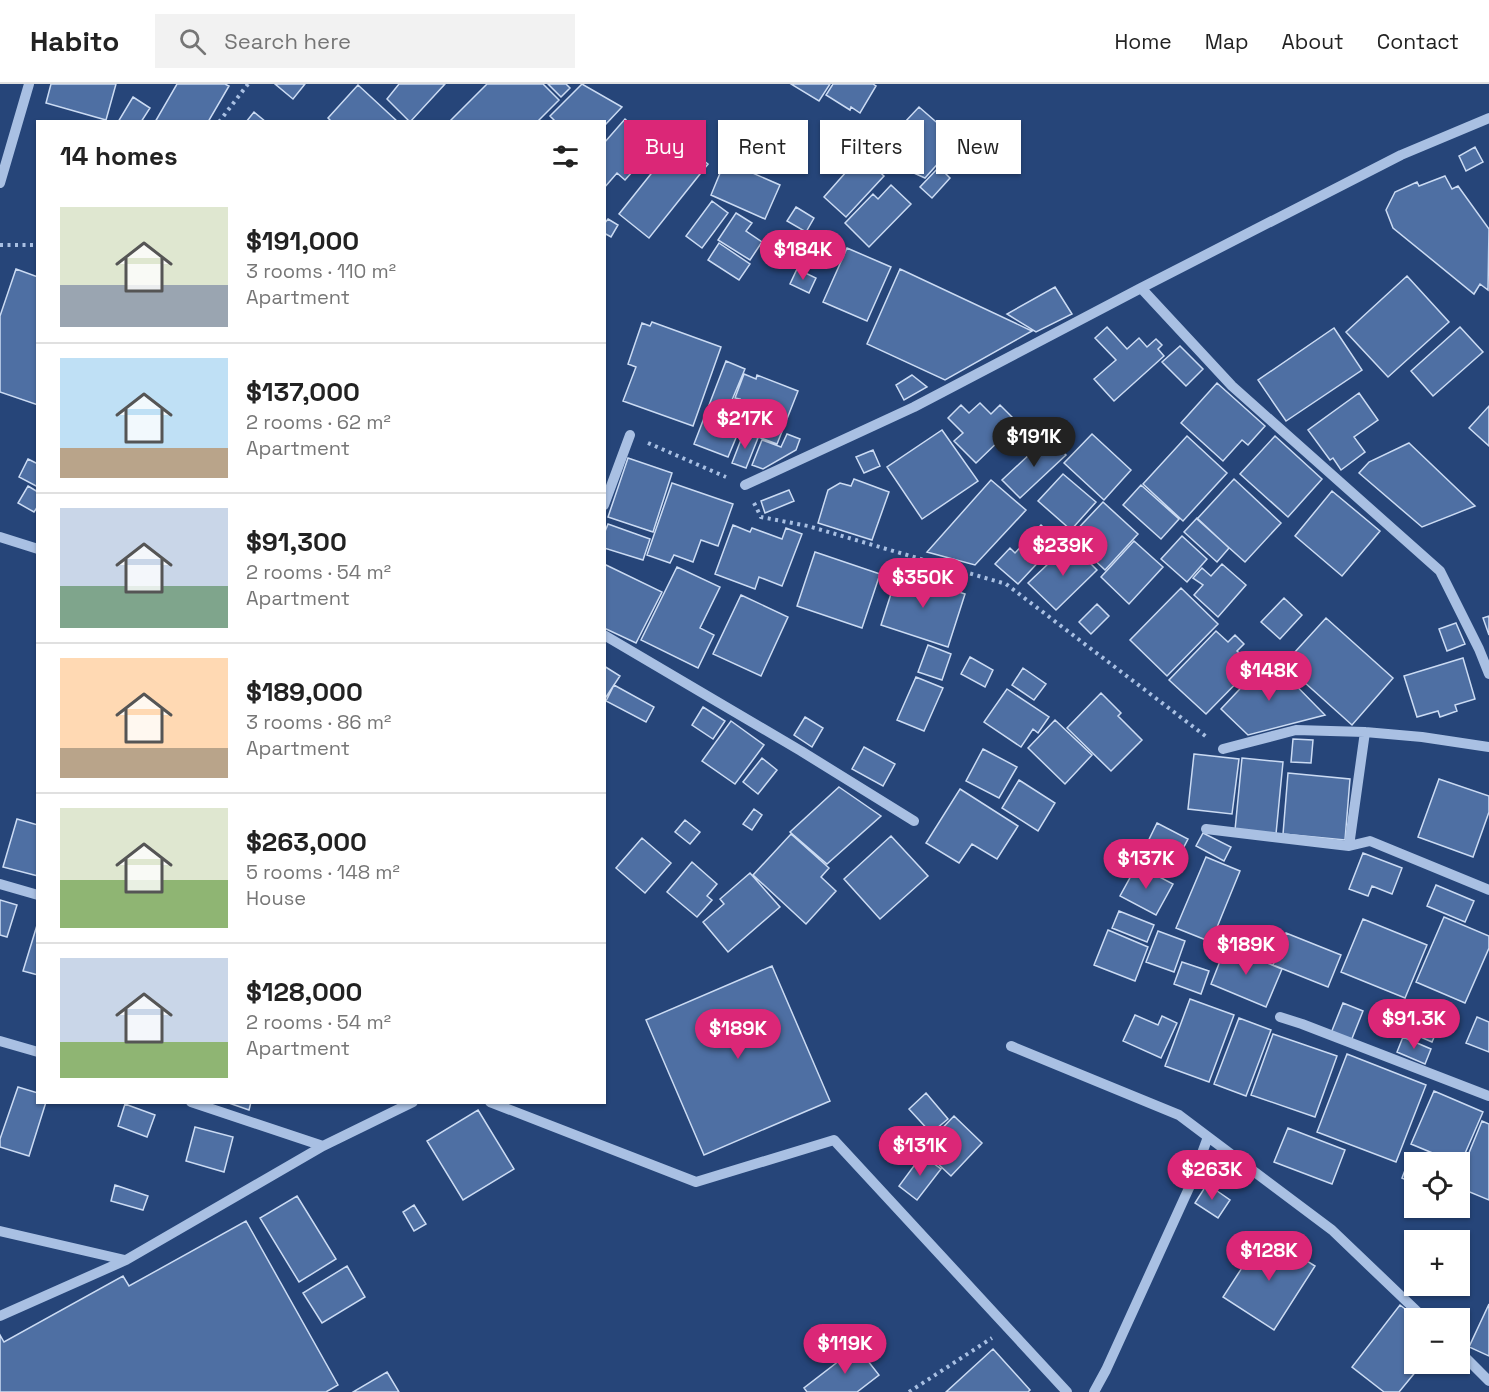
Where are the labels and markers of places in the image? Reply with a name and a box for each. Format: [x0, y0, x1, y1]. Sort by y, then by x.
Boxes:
pin: $184K [761, 230, 845, 281]
pin: $217K [703, 399, 787, 450]
pin: $191K [992, 417, 1076, 468]
pin: $239K [1021, 526, 1105, 577]
pin: $350K [881, 558, 965, 609]
pin: $148K [1227, 651, 1311, 702]
pin: $137K [1104, 839, 1188, 890]
pin: $189K [1204, 925, 1288, 976]
pin: $91.3K [1365, 999, 1463, 1050]
pin: $189K [696, 1009, 780, 1060]
pin: $131K [878, 1126, 962, 1177]
pin: $263K [1170, 1150, 1254, 1201]
pin: $128K [1227, 1231, 1311, 1282]
pin: $119K [803, 1324, 887, 1375]

